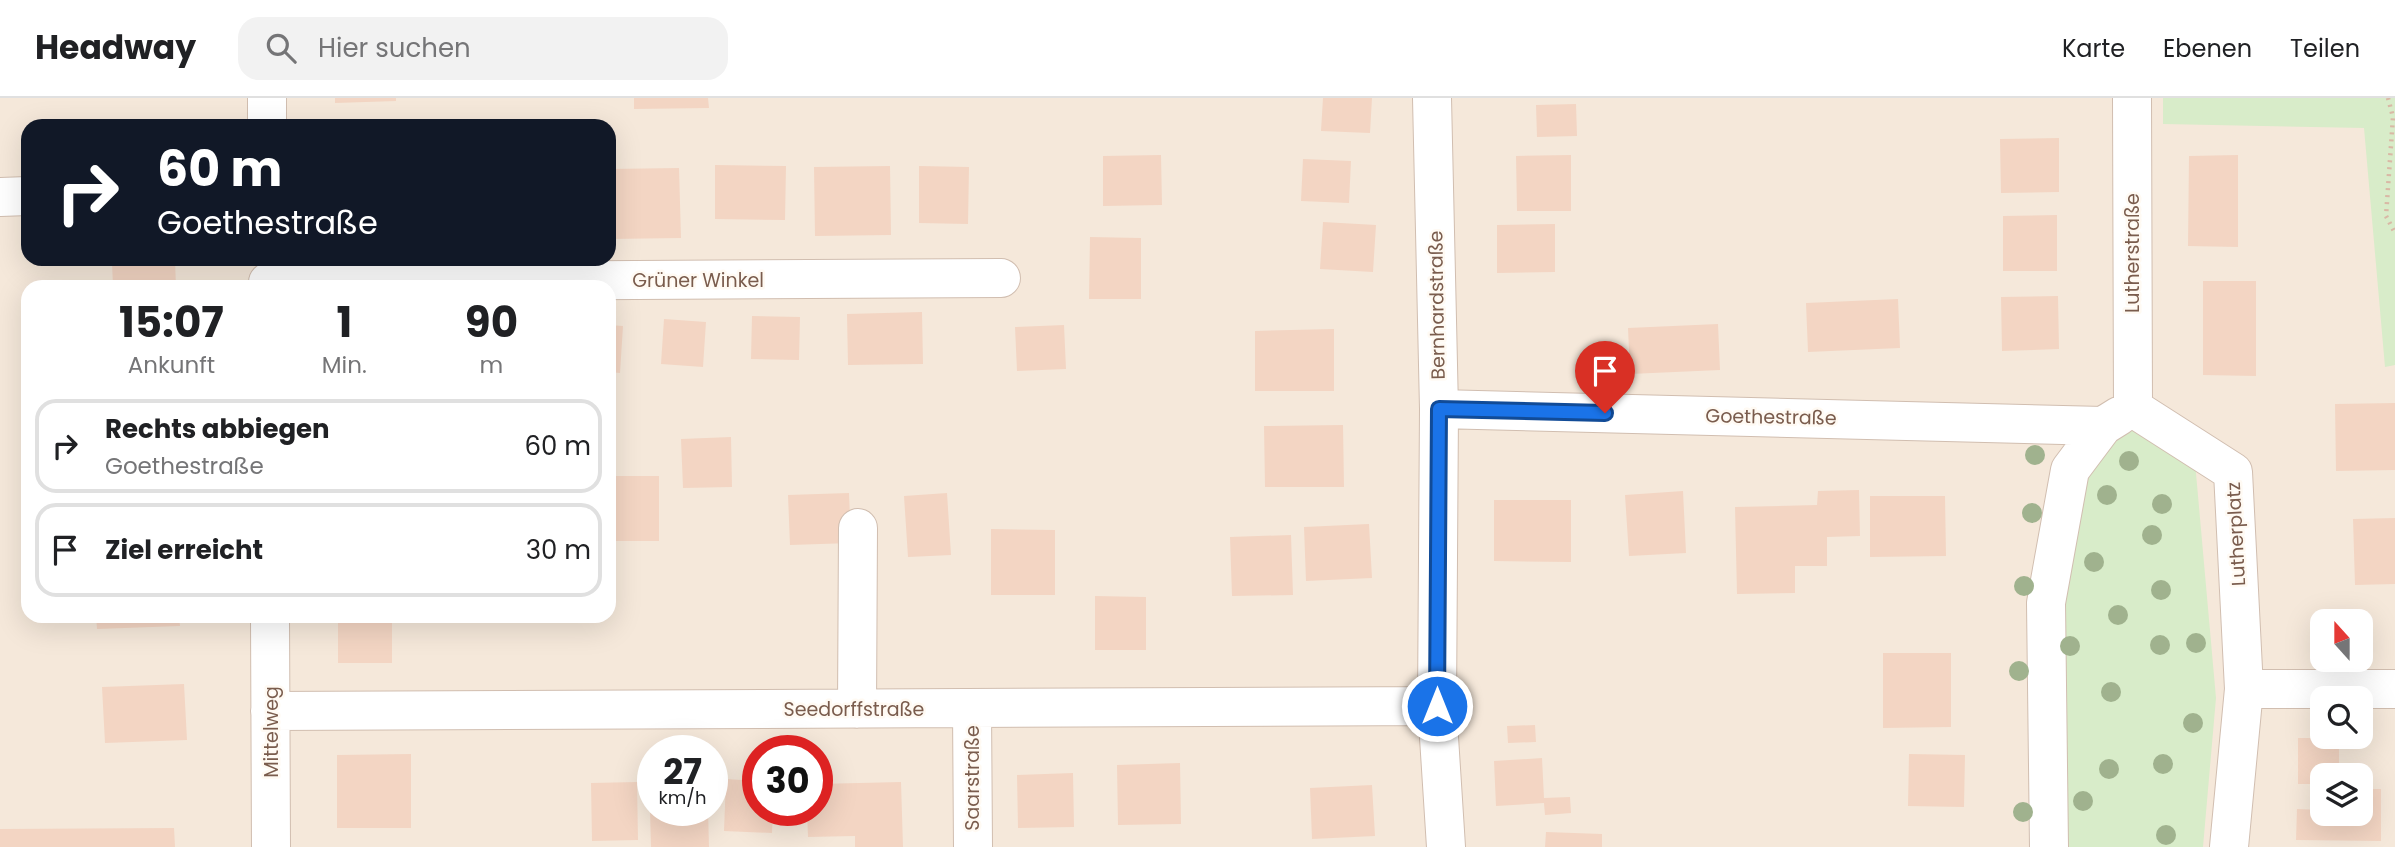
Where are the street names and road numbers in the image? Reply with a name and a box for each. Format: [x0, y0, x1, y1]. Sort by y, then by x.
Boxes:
street label: Lutherstraße [2119, 193, 2146, 313]
street label: Bernhardstraße [1422, 230, 1452, 380]
street label: Grüner Winkel [632, 267, 764, 294]
street label: Goethestraße [1705, 402, 1837, 432]
street label: Lutherplatz [2220, 481, 2252, 587]
street label: Mittelweg [258, 686, 285, 778]
street label: Seedorffstraße [784, 696, 924, 723]
street label: Saarstraße [959, 725, 986, 831]

